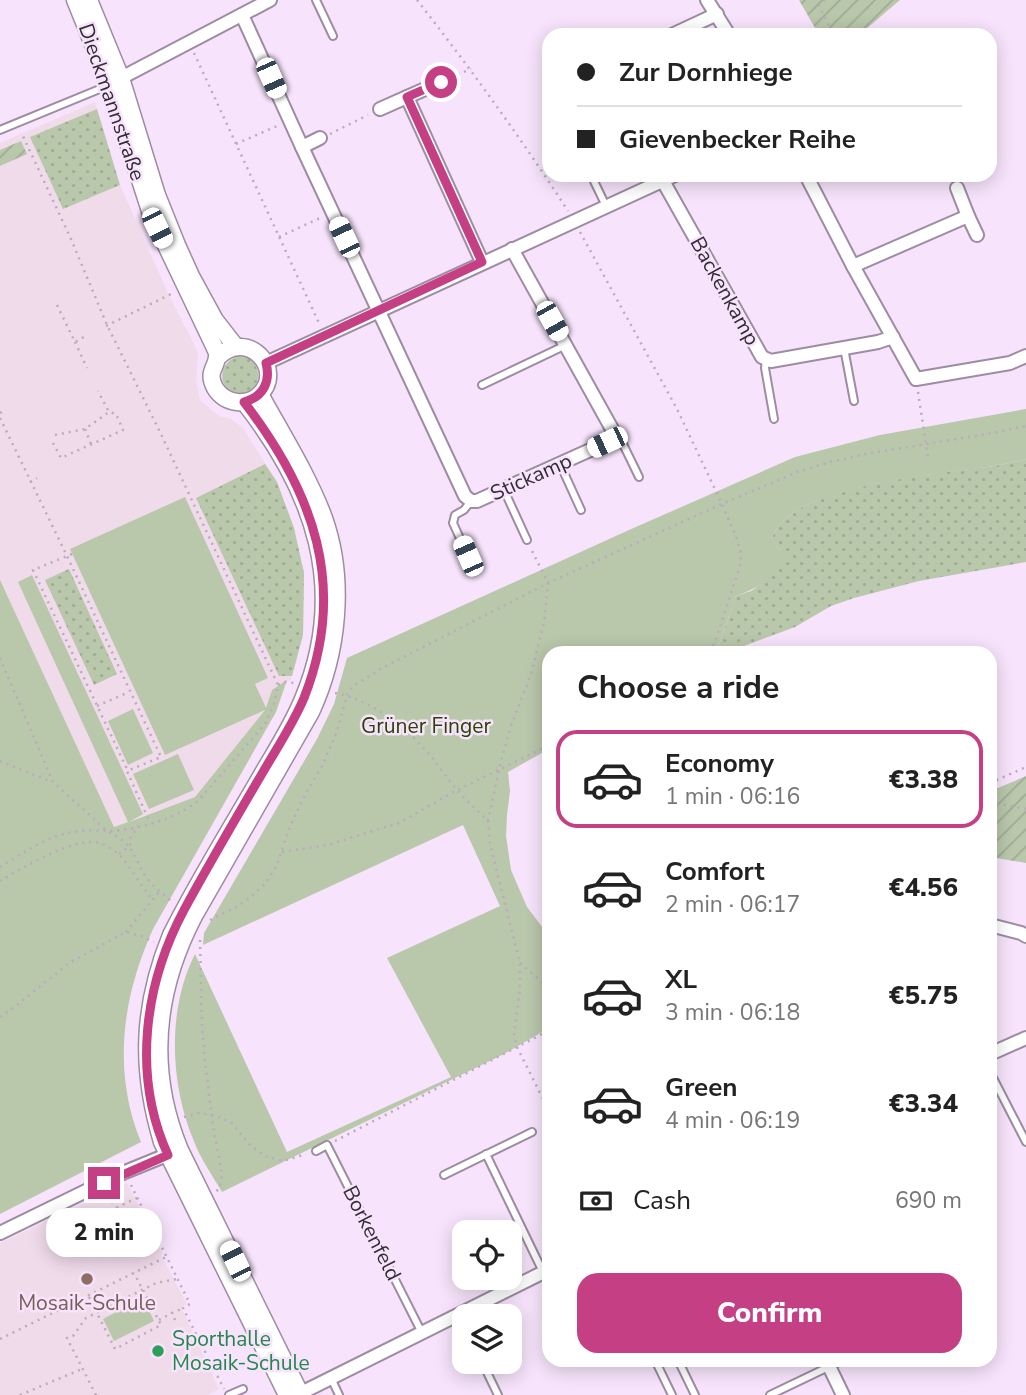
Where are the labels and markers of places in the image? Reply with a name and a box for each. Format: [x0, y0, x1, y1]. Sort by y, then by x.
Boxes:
marker: Mosaik-Schule [79, 1271, 95, 1287]
place label: Mosaik-Schule [18, 1289, 156, 1317]
place label: Sporthalle Mosaik-Schule [172, 1325, 310, 1377]
marker: Sporthalle Mosaik-Schule [150, 1343, 166, 1359]

